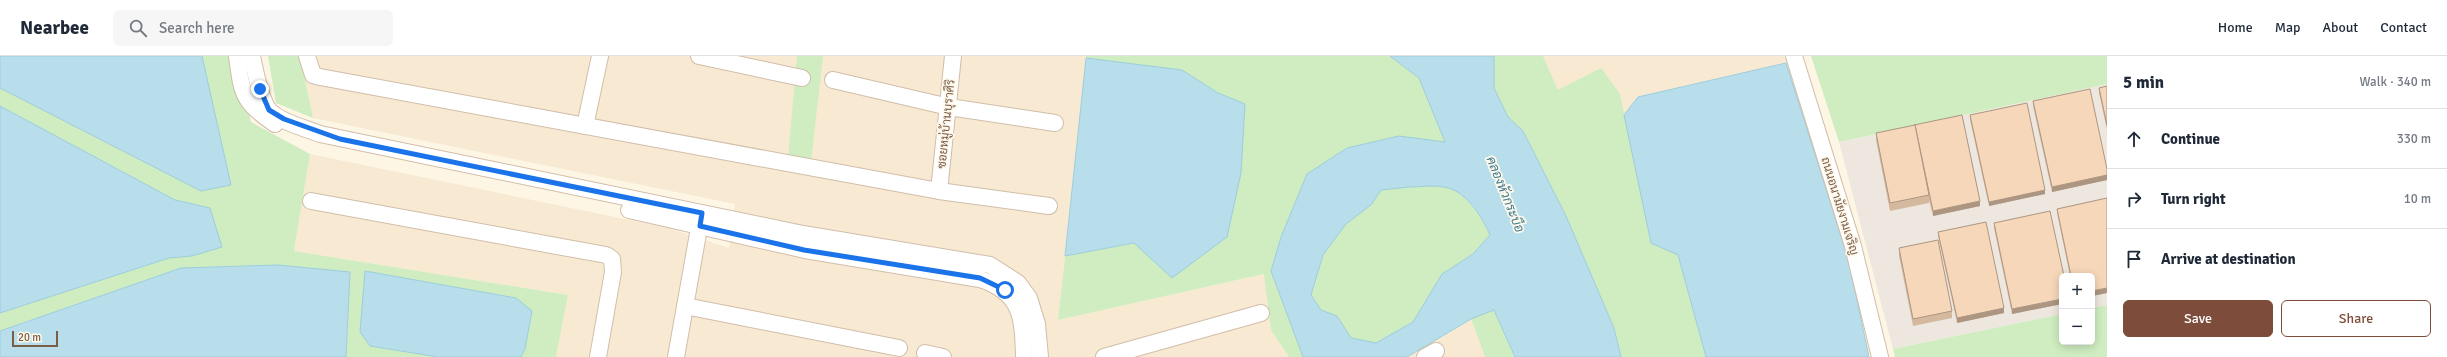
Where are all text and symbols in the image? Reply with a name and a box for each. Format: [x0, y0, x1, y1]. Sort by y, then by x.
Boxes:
search box [113, 10, 393, 46]
text: Nearbee [20, 16, 89, 40]
icon: search [127, 17, 149, 39]
text: Search here [159, 19, 235, 37]
text: Home [2218, 19, 2253, 36]
text: Map [2275, 19, 2300, 36]
text: About [2322, 19, 2358, 36]
text: Contact [2380, 19, 2427, 36]
text: 5 min [2123, 72, 2164, 93]
text: Walk · 340 m [2360, 74, 2431, 90]
street label: ซอยหมู่บ้านบุราศิริ [934, 78, 960, 170]
route end [251, 80, 269, 98]
icon: ahead [2123, 128, 2145, 150]
text: Continue [2161, 130, 2220, 148]
text: 330 m [2397, 131, 2431, 147]
water label: คลองหัวกระบือ [1483, 153, 1530, 235]
street label: ถนนอนามัยงามเจริญ [1817, 155, 1862, 257]
icon: right [2123, 188, 2145, 210]
text: Turn right [2161, 190, 2226, 208]
text: 10 m [2404, 191, 2431, 207]
icon: arrive [2123, 248, 2145, 270]
text: Arrive at destination [2161, 250, 2296, 268]
map controls [2059, 273, 2095, 345]
button: + [2059, 273, 2095, 309]
route start [996, 281, 1014, 299]
button: Save [2123, 300, 2273, 337]
button: Share [2281, 300, 2431, 337]
button: − [2059, 309, 2095, 345]
scale bar [12, 329, 58, 348]
text: 20 m [18, 331, 41, 344]

